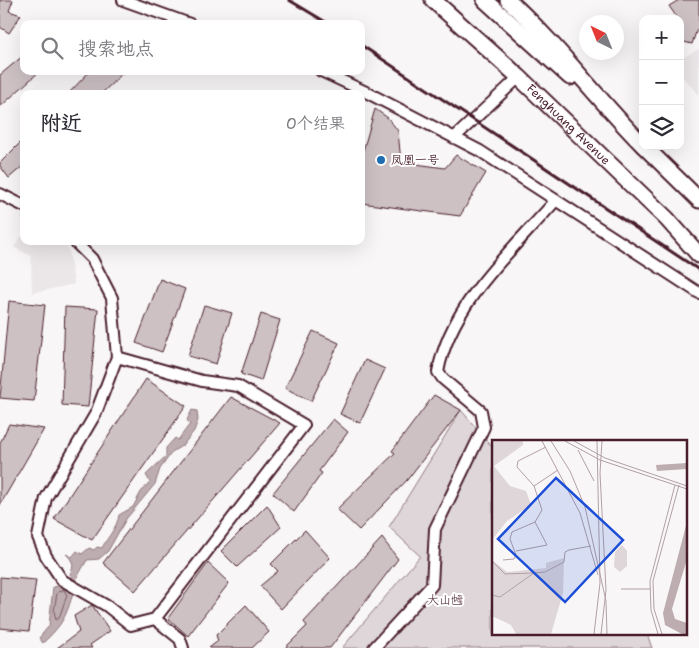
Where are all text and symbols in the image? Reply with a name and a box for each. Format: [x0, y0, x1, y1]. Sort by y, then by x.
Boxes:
north arrow [579, 15, 624, 60]
map controls [639, 15, 684, 150]
button: + [639, 15, 684, 60]
search box [20, 20, 365, 75]
icon: search [38, 34, 66, 62]
text: 搜索地点 [78, 36, 154, 61]
button: − [639, 60, 684, 105]
street label: Fenghuang Avenue [523, 81, 614, 168]
button: layers [639, 105, 684, 150]
text: 附近 [40, 109, 82, 137]
text: 0个结果 [286, 113, 345, 134]
place label: 凤凰一号 [391, 152, 439, 168]
marker: 凤凰一号 [375, 154, 387, 166]
inset map [492, 440, 686, 636]
park label: 大山乸 [427, 592, 463, 608]

